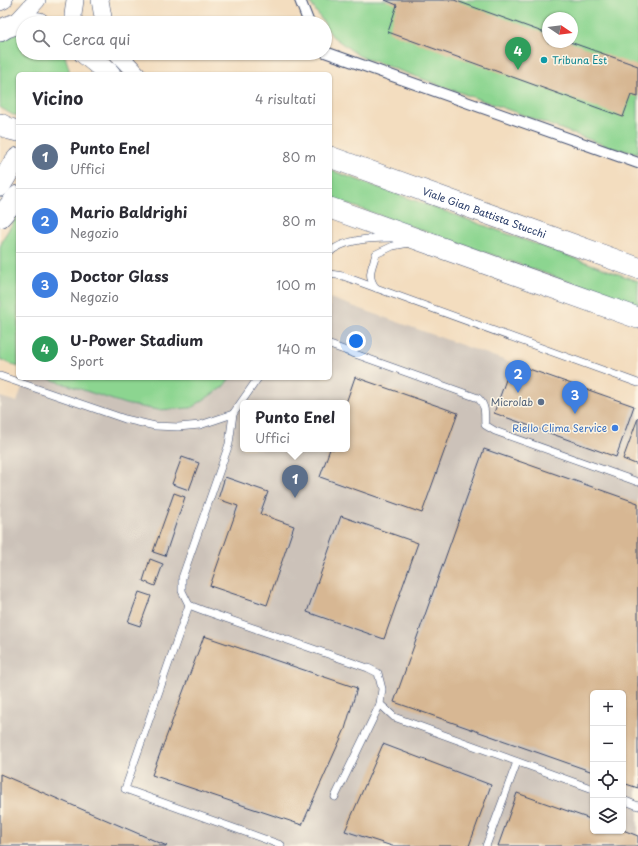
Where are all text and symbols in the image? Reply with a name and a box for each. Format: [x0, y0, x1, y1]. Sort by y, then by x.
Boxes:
north arrow [542, 12, 578, 48]
search box [16, 16, 332, 60]
icon: search [30, 27, 52, 49]
text: Cerca qui [62, 27, 130, 50]
pin: 4 [505, 37, 531, 70]
place label: Tribuna Est [552, 52, 607, 67]
marker: Tribuna Est [539, 55, 549, 65]
text: Vicino [32, 85, 83, 111]
text: 4 risultati [255, 89, 316, 108]
text: Punto Enel [70, 136, 150, 159]
text: 1 [42, 147, 48, 166]
text: 80 m [282, 147, 316, 166]
text: Uffici [70, 159, 105, 178]
street label: Viale Gian Battista Stucchi [420, 183, 549, 241]
text: Mario Baldrighi [70, 200, 188, 223]
text: 2 [40, 211, 50, 230]
text: 80 m [282, 211, 316, 230]
text: Negozio [70, 223, 119, 242]
text: Doctor Glass [70, 264, 169, 287]
text: 3 [41, 275, 49, 294]
text: 100 m [276, 275, 316, 294]
text: Negozio [70, 287, 119, 306]
text: U-Power Stadium [70, 328, 203, 351]
your location [346, 331, 366, 351]
text: 4 [41, 339, 49, 358]
text: 140 m [277, 339, 316, 358]
text: Sport [70, 351, 104, 370]
pin: 2 [505, 360, 531, 393]
pin: 3 [562, 381, 588, 414]
place label: Microlab [491, 394, 533, 409]
marker: Microlab [536, 397, 546, 407]
popup [240, 400, 350, 452]
text: Punto Enel [255, 405, 335, 428]
place label: Riello Clima Service [512, 420, 607, 435]
marker: Riello Clima Service [610, 423, 620, 433]
text: Uffici [255, 428, 290, 447]
pin: 1 [282, 465, 308, 498]
map controls [590, 690, 626, 834]
button: + [590, 690, 626, 726]
button: − [590, 726, 626, 762]
button: locate [590, 762, 626, 798]
button: layers [590, 798, 626, 834]

